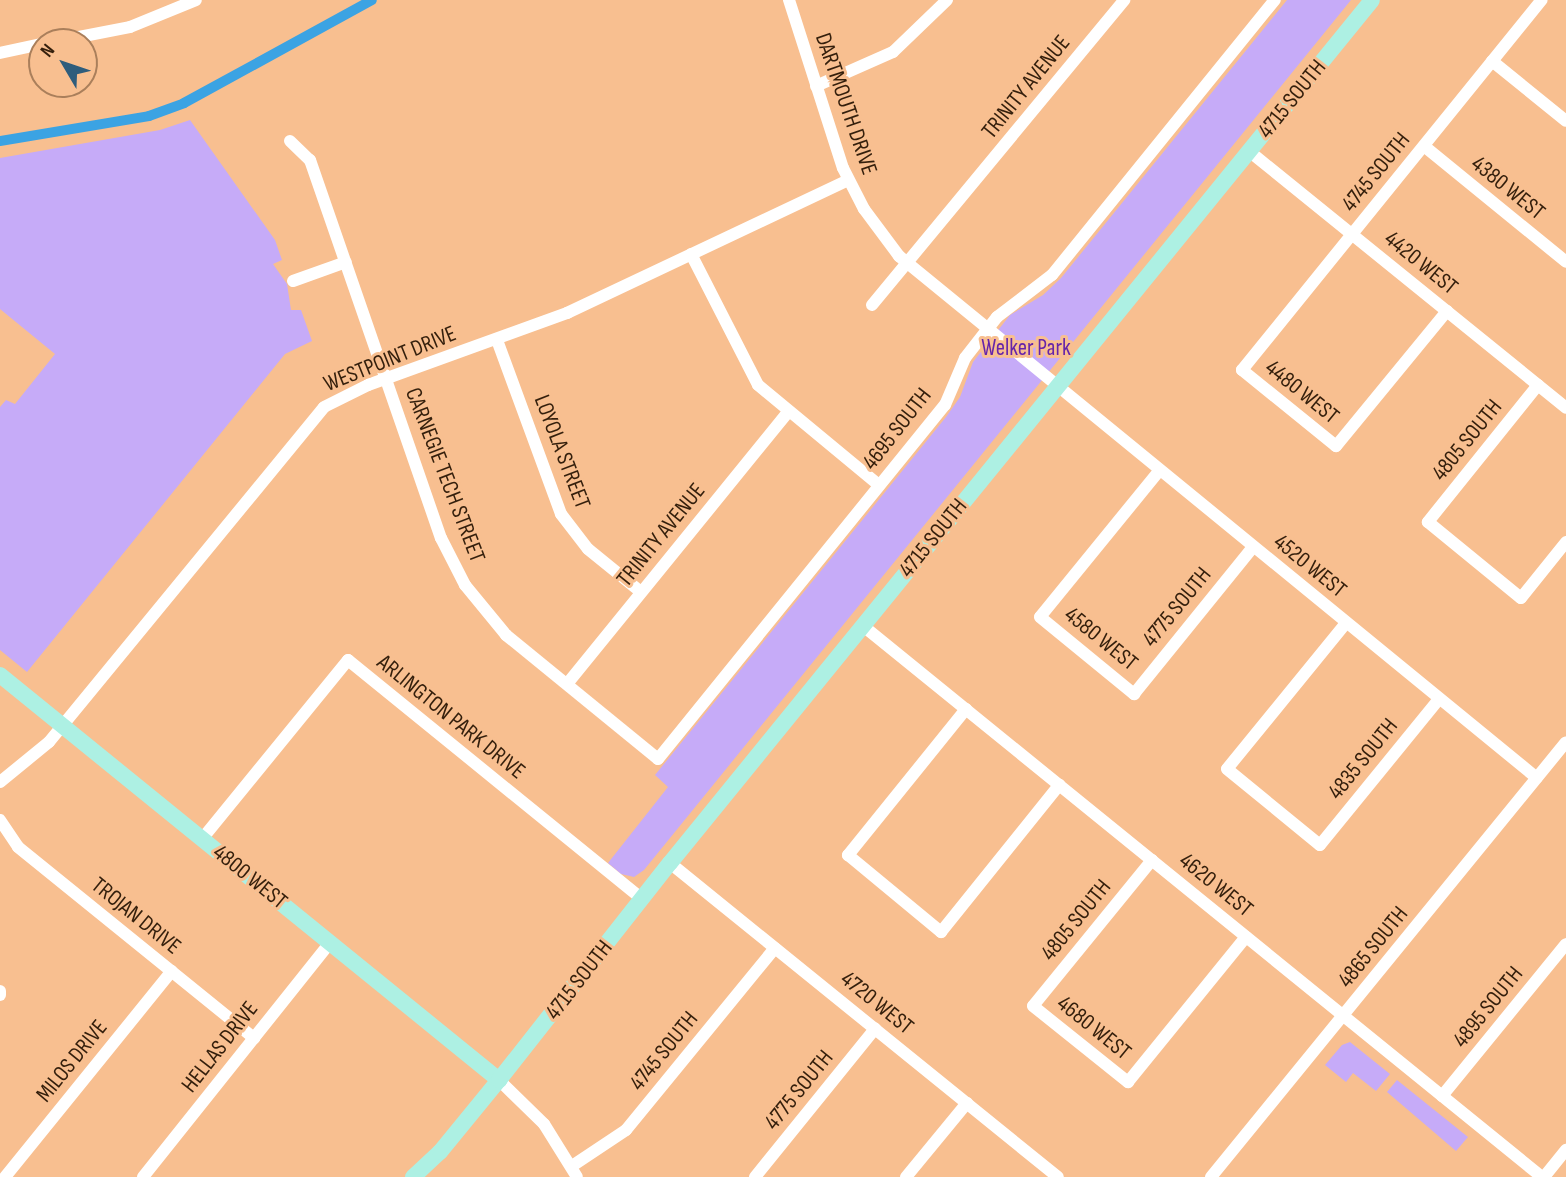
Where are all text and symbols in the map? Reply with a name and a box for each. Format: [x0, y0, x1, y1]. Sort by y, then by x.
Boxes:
north arrow [28, 28, 98, 98]
street label: DARTMOUTH DRIVE [809, 30, 883, 178]
street label: TRINITY AVENUE [976, 30, 1076, 144]
text: N [36, 40, 60, 62]
street label: 4715 SOUTH [1252, 54, 1332, 144]
street label: 4745 SOUTH [1336, 127, 1416, 217]
street label: 4380 WEST [1466, 150, 1550, 226]
street label: 4420 WEST [1379, 225, 1463, 301]
street label: WESTPOINT DRIVE [320, 320, 460, 398]
park label: Welker Park [981, 334, 1071, 362]
street label: 4480 WEST [1260, 354, 1344, 430]
street label: 4695 SOUTH [857, 383, 937, 475]
street label: CARNEGIE TECH STREET [399, 384, 491, 566]
street label: LOYOLA STREET [528, 391, 596, 513]
street label: 4805 SOUTH [1426, 394, 1508, 486]
street label: TRINITY AVENUE [611, 478, 711, 592]
street label: 4715 SOUTH [893, 493, 973, 583]
street label: 4520 WEST [1268, 528, 1352, 604]
street label: 4775 SOUTH [1137, 562, 1217, 652]
street label: 4580 WEST [1059, 601, 1143, 677]
street label: ARLINGTON PARK DRIVE [371, 649, 531, 785]
street label: 4835 SOUTH [1322, 713, 1404, 805]
street label: 4800 WEST [207, 839, 293, 915]
street label: 4620 WEST [1174, 847, 1258, 923]
street label: TROJAN DRIVE [86, 871, 186, 961]
street label: 4805 SOUTH [1035, 874, 1117, 966]
street label: 4865 SOUTH [1332, 901, 1414, 993]
street label: 4715 SOUTH [539, 935, 619, 1025]
street label: 4895 SOUTH [1447, 961, 1529, 1053]
street label: 4720 WEST [835, 965, 919, 1041]
street label: 4680 WEST [1051, 990, 1137, 1066]
street label: HELLAS DRIVE [176, 996, 264, 1098]
street label: 4745 SOUTH [624, 1006, 704, 1096]
street label: MILOS DRIVE [31, 1014, 113, 1108]
street label: 4775 SOUTH [759, 1045, 839, 1135]

